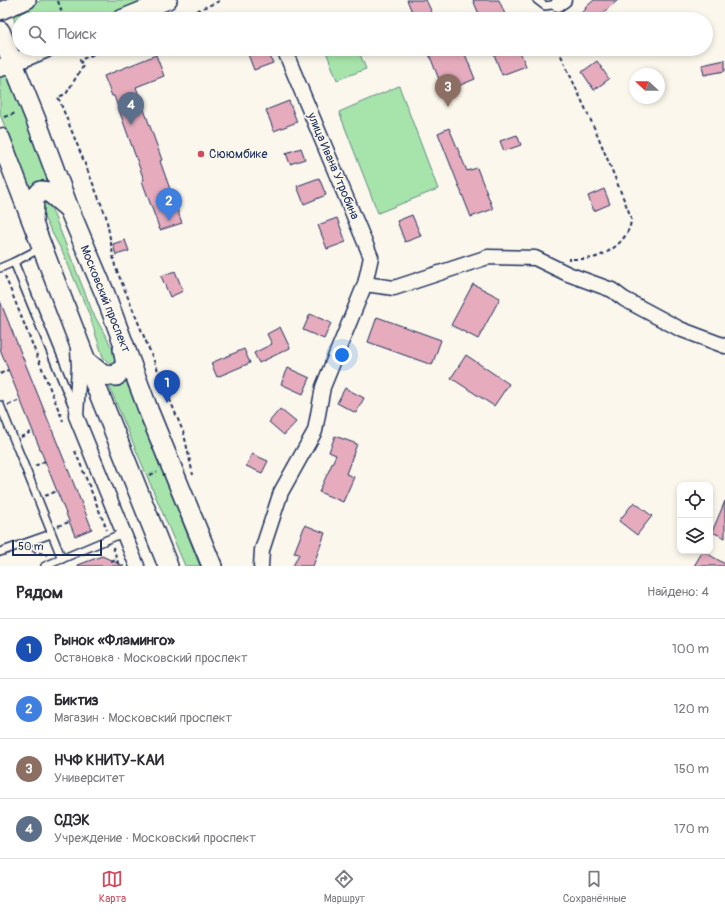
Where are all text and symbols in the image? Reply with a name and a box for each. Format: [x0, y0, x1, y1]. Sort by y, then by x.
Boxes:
search box [12, 12, 713, 56]
icon: search [26, 23, 48, 45]
text: Поиск [58, 25, 97, 44]
north arrow [629, 68, 665, 104]
pin: 3 [435, 74, 461, 107]
pin: 4 [118, 92, 144, 125]
street label: улица Ивана Утробина [303, 109, 362, 222]
place label: Сююмбике [209, 147, 267, 162]
marker: Сююмбике [196, 149, 206, 159]
pin: 2 [156, 188, 182, 221]
street label: Московский проспект [77, 243, 133, 355]
your location [332, 345, 352, 365]
pin: 1 [154, 370, 180, 403]
map controls [677, 482, 713, 554]
button: locate [677, 482, 713, 518]
button: layers [677, 518, 713, 554]
scale bar [12, 538, 102, 557]
text: 50 m [18, 540, 44, 553]
text: Рядом [16, 582, 63, 603]
text: Найдено: 4 [647, 584, 709, 600]
text: Рынок «Фламинго» [54, 631, 175, 650]
text: 1 [26, 641, 32, 657]
text: 100 m [672, 641, 709, 657]
text: Остановка · Московский проспект [54, 650, 247, 666]
text: Биктиз [54, 691, 99, 710]
text: 2 [25, 701, 33, 717]
text: 120 m [673, 701, 709, 717]
text: Магазин · Московский проспект [54, 710, 232, 726]
text: НЧФ КНИТУ-КАИ [54, 751, 164, 770]
text: 3 [25, 761, 33, 777]
text: 150 m [674, 761, 709, 777]
text: Университет [54, 770, 125, 786]
text: СДЭК [54, 811, 90, 830]
text: 4 [25, 821, 33, 837]
text: 170 m [674, 821, 709, 837]
text: Учреждение · Московский проспект [54, 830, 256, 846]
tab: Карта [99, 868, 126, 905]
tab: Маршрут [324, 868, 365, 905]
tab: Сохранённые [563, 868, 626, 905]

